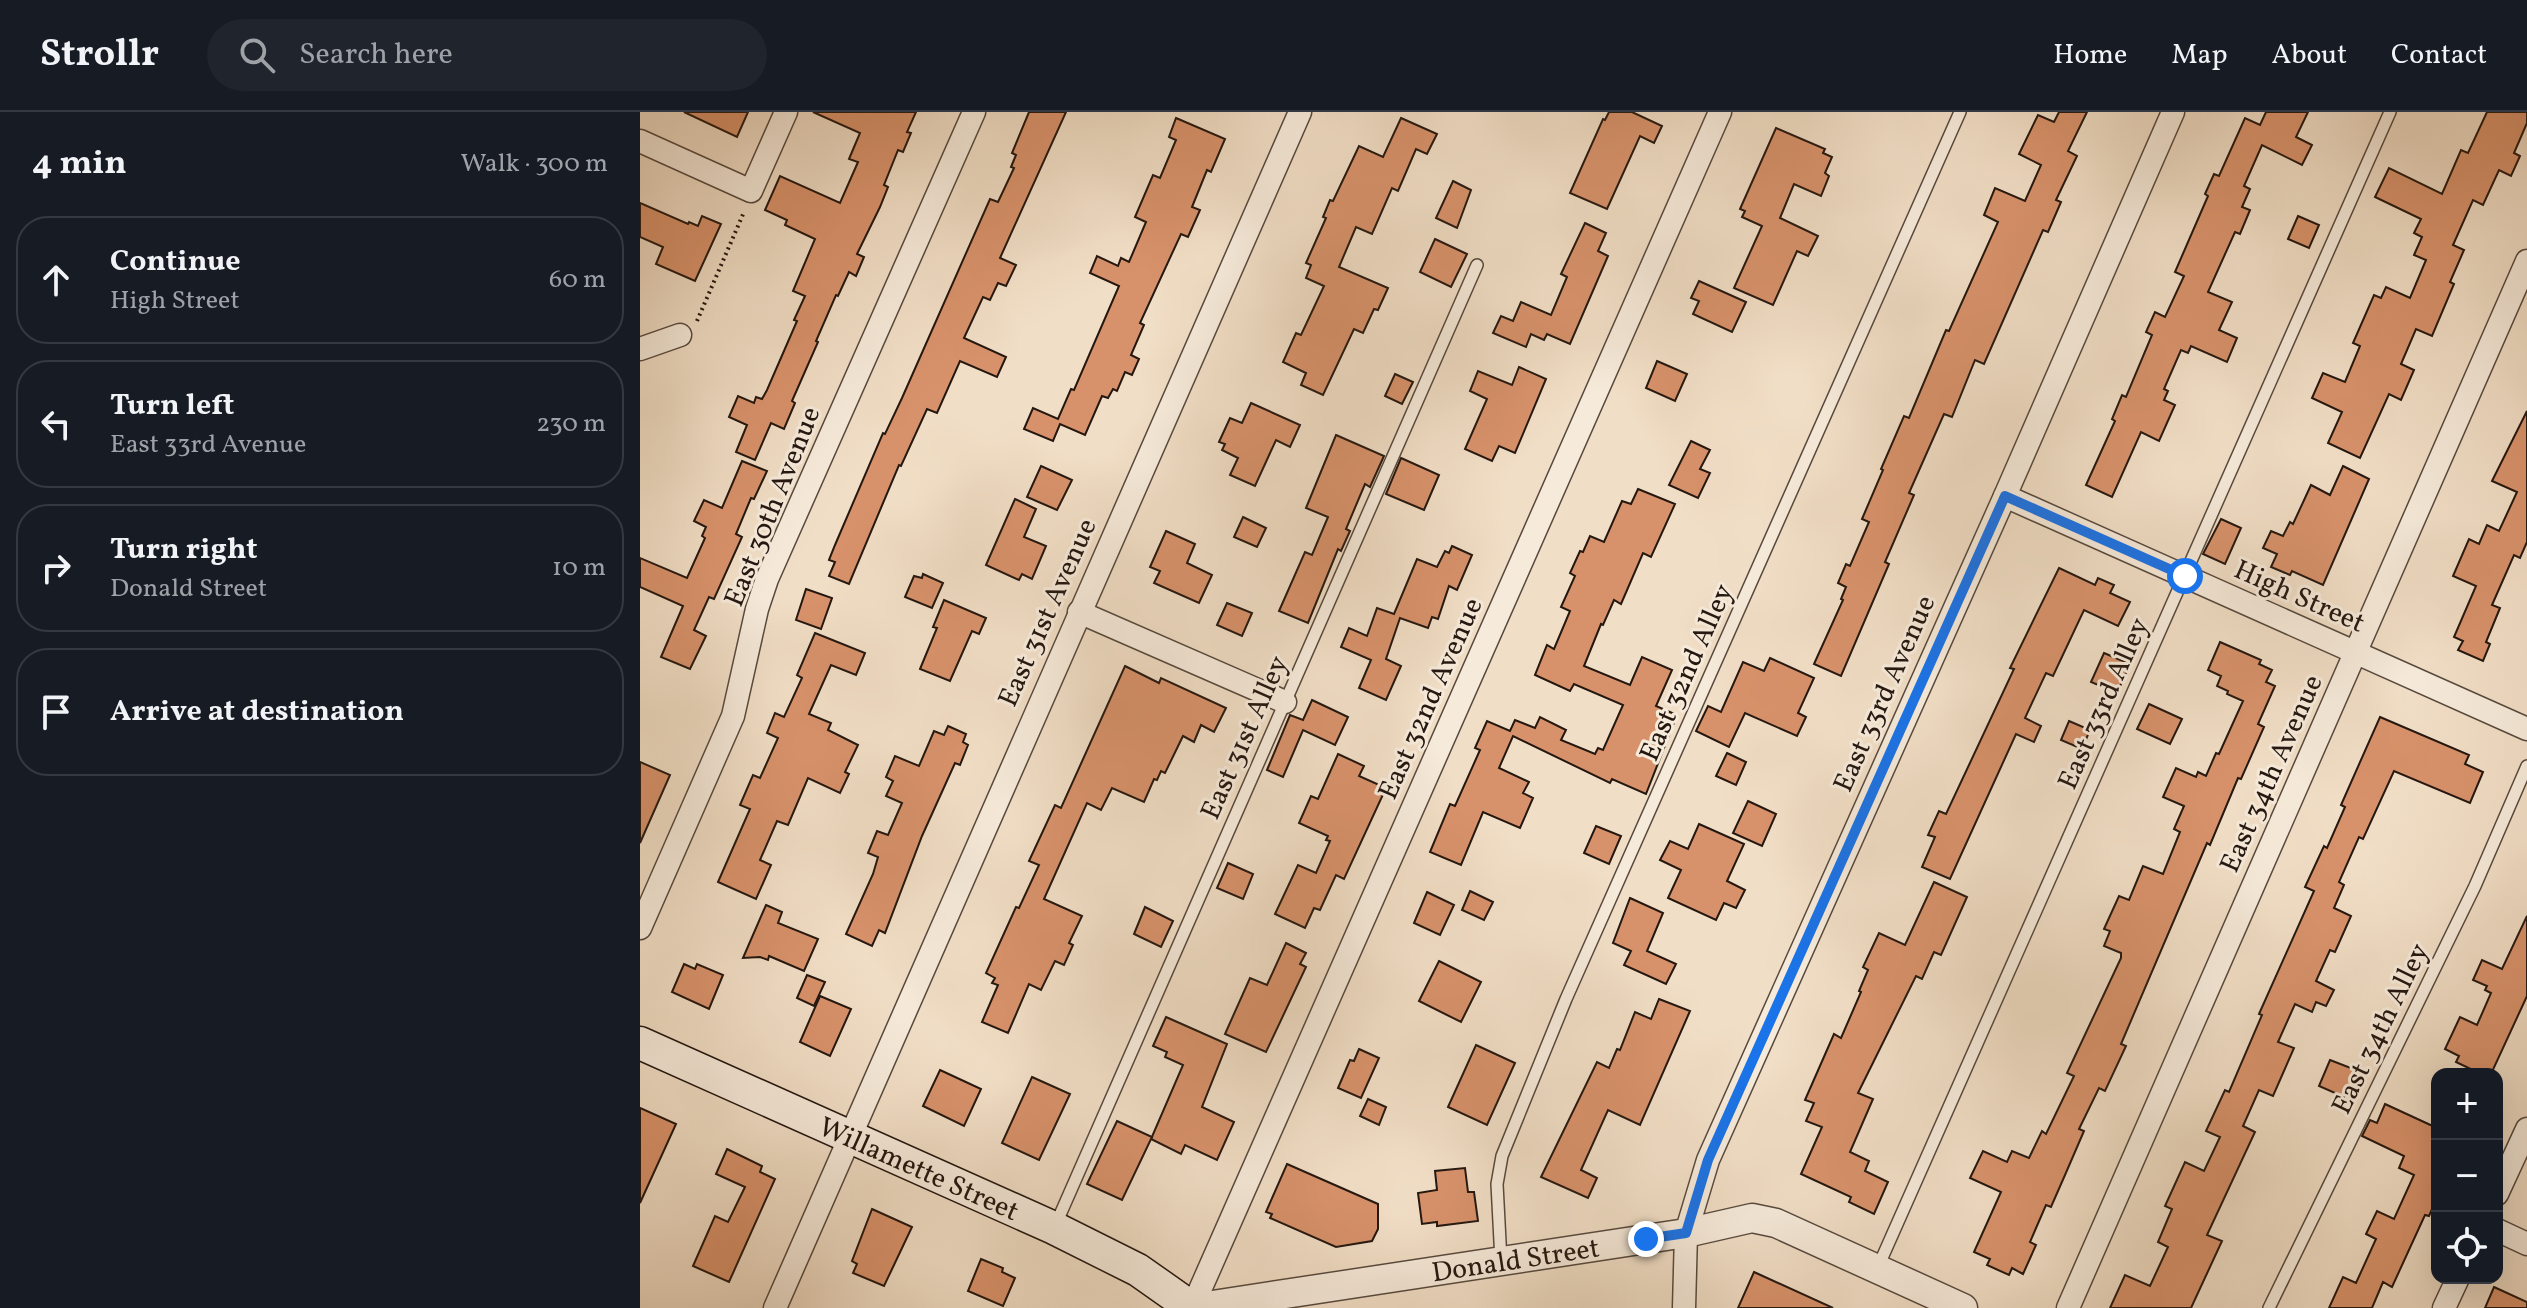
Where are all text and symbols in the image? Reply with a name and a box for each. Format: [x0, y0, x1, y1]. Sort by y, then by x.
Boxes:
search box [207, 19, 767, 91]
text: Strollr [40, 29, 159, 82]
icon: search [235, 33, 279, 77]
text: Search here [299, 34, 453, 76]
text: Home [2053, 36, 2127, 75]
text: Map [2171, 36, 2227, 75]
text: About [2271, 36, 2347, 75]
text: Contact [2391, 36, 2487, 75]
text: 4 min [32, 141, 127, 188]
text: Walk · 300 m [461, 146, 608, 182]
text: Continue [110, 241, 241, 283]
icon: ahead [34, 258, 78, 302]
text: 60 m [549, 262, 606, 298]
text: High Street [110, 283, 240, 319]
text: Turn left [110, 385, 234, 427]
street label: East 30th Avenue [715, 401, 831, 613]
icon: left [34, 402, 78, 446]
text: 230 m [536, 406, 606, 442]
text: East 33rd Avenue [110, 427, 306, 463]
street label: East 31st Avenue [989, 513, 1107, 713]
text: Turn right [110, 529, 258, 571]
icon: right [34, 546, 78, 590]
text: 10 m [552, 550, 606, 586]
street label: High Street [2227, 551, 2371, 643]
route start [2167, 558, 2203, 594]
text: Donald Street [110, 571, 267, 607]
street label: East 32nd Alley [1631, 578, 1744, 768]
street label: East 33rd Avenue [1824, 590, 1946, 799]
street label: East 32nd Avenue [1369, 592, 1493, 806]
street label: East 33rd Alley [2049, 612, 2160, 796]
street label: East 31st Alley [1192, 650, 1299, 826]
street label: East 34th Avenue [2211, 669, 2333, 879]
icon: arrive [34, 690, 78, 734]
text: Arrive at destination [110, 691, 404, 733]
street label: East 34th Alley [2323, 937, 2440, 1121]
map controls [2431, 1068, 2503, 1284]
button: + [2431, 1068, 2503, 1140]
street label: Willamette Street [812, 1108, 1025, 1232]
button: − [2431, 1140, 2503, 1212]
button: locate [2431, 1212, 2503, 1284]
route end [1628, 1221, 1664, 1257]
street label: Donald Street [1429, 1229, 1602, 1293]

